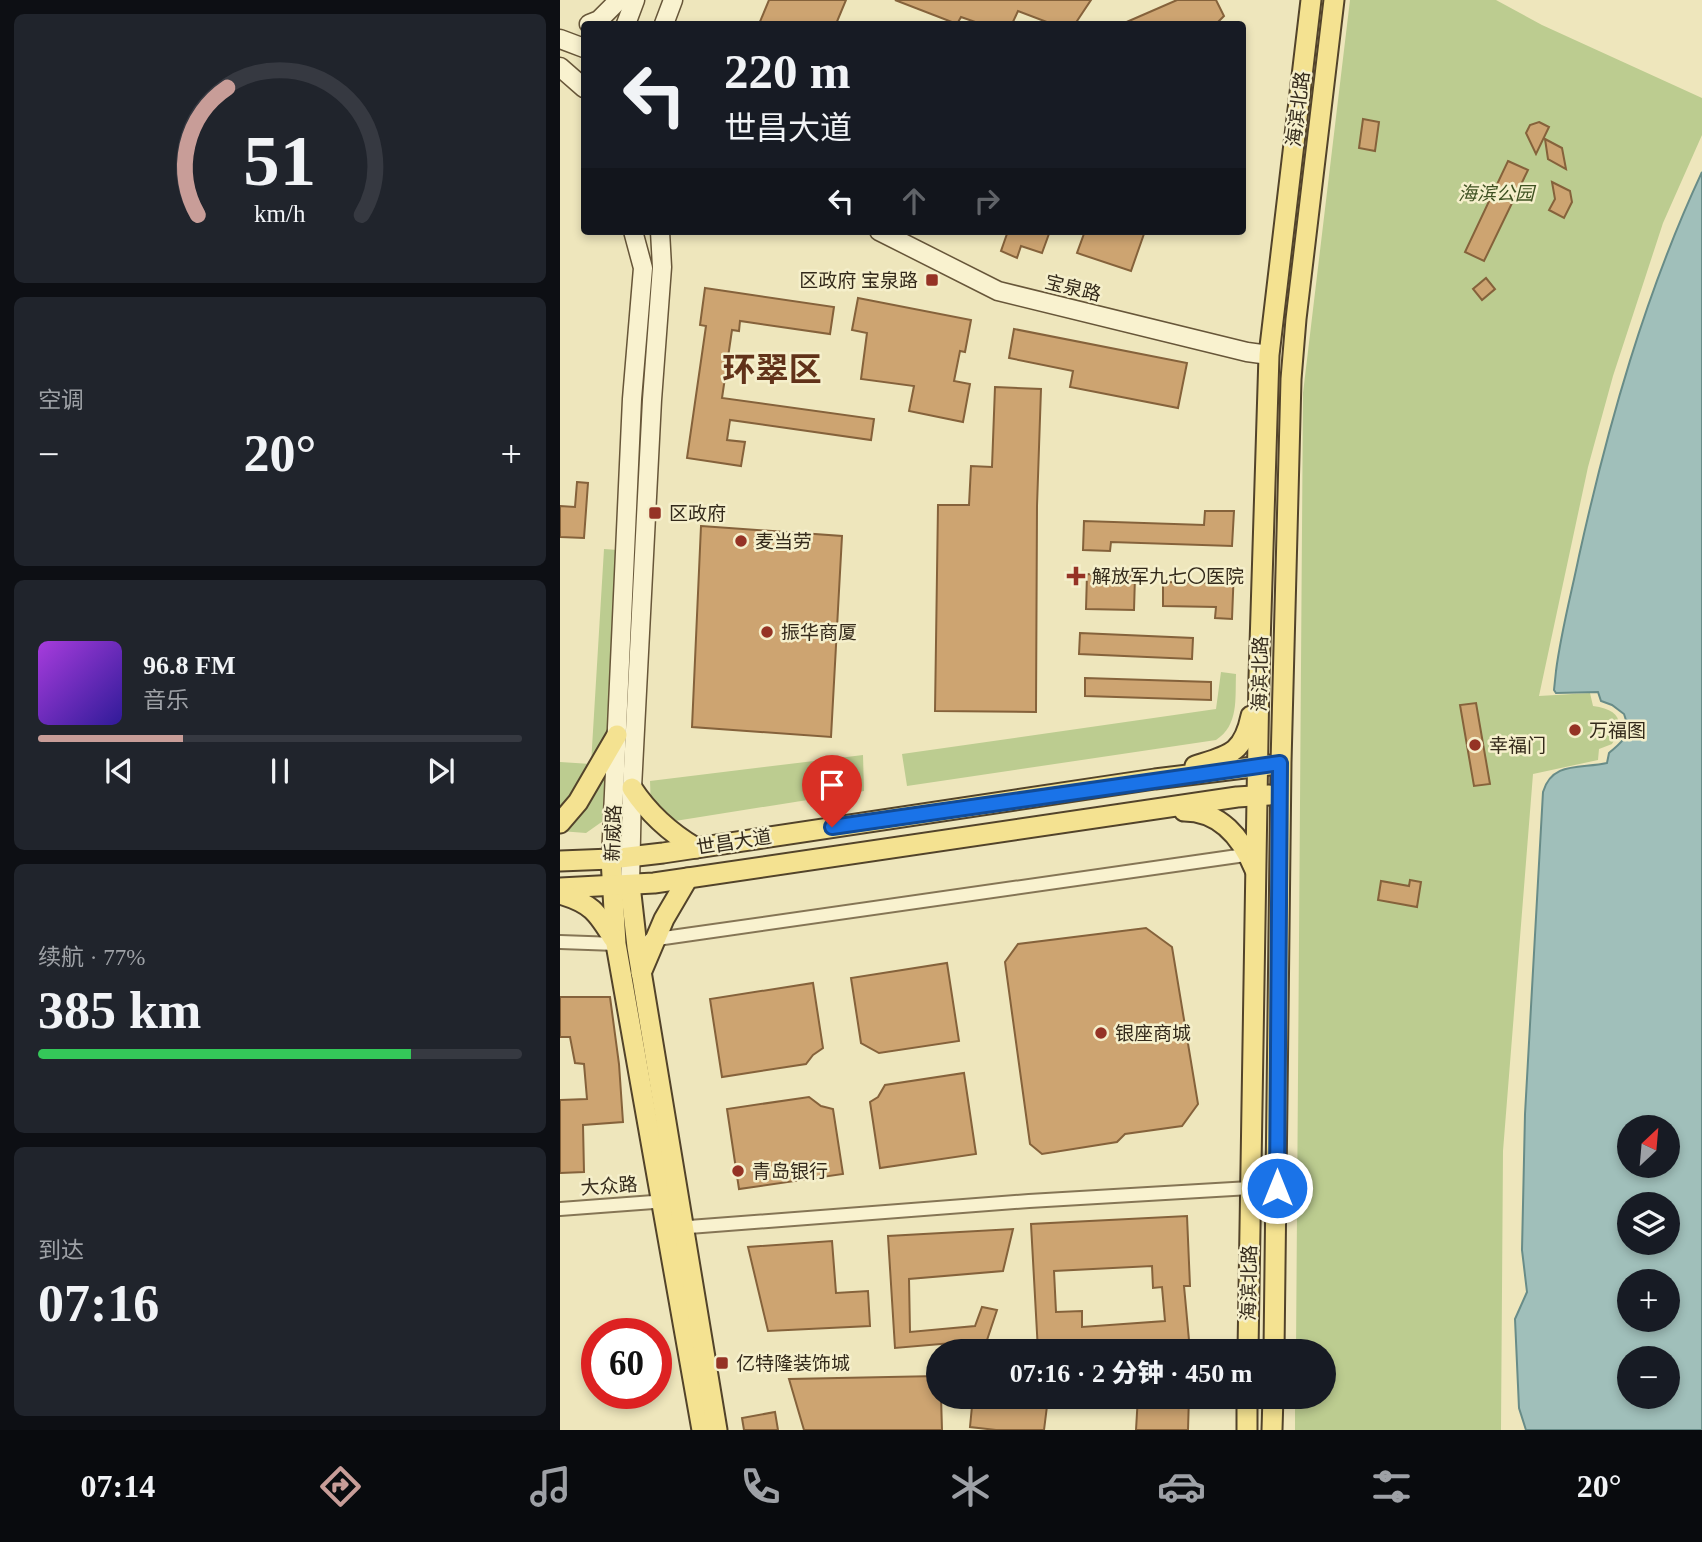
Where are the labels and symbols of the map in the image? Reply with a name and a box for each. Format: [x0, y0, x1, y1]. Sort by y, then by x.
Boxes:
street label: 海滨北路 [1283, 70, 1313, 148]
park label: 海滨公园 [1458, 183, 1537, 204]
place label: 区政府 宝泉路 [799, 270, 918, 291]
street label: 宝泉路 [1043, 271, 1103, 305]
marker: 区政府 宝泉路 [924, 272, 940, 288]
district label: 环翠区 [723, 352, 822, 388]
place label: 区政府 [669, 503, 726, 524]
marker: 区政府 [647, 505, 663, 521]
place label: 麦当劳 [755, 531, 812, 552]
marker: 麦当劳 [733, 533, 749, 549]
marker: 解放军九七〇医院 [1066, 566, 1086, 586]
place label: 解放军九七〇医院 [1092, 566, 1244, 587]
place label: 振华商厦 [781, 622, 857, 643]
marker: 振华商厦 [759, 624, 775, 640]
street label: 海滨北路 [1249, 636, 1271, 712]
place label: 万福图 [1589, 720, 1646, 741]
marker: 万福图 [1567, 722, 1583, 738]
place label: 幸福门 [1489, 735, 1546, 756]
marker: 幸福门 [1467, 737, 1483, 753]
pin [802, 755, 862, 827]
street label: 新威路 [602, 804, 624, 862]
street label: 世昌大道 [695, 826, 773, 858]
place label: 银座商城 [1115, 1023, 1191, 1044]
marker: 银座商城 [1093, 1025, 1109, 1041]
north arrow [1617, 1115, 1680, 1178]
position arrow [1240, 1151, 1314, 1225]
place label: 青岛银行 [752, 1161, 828, 1182]
marker: 青岛银行 [730, 1163, 746, 1179]
street label: 大众路 [580, 1174, 638, 1198]
street label: 海滨北路 [1238, 1245, 1260, 1321]
speed limit sign: 60 [581, 1318, 672, 1409]
place label: 亿特隆装饰城 [736, 1353, 850, 1374]
marker: 亿特隆装饰城 [714, 1355, 730, 1371]

